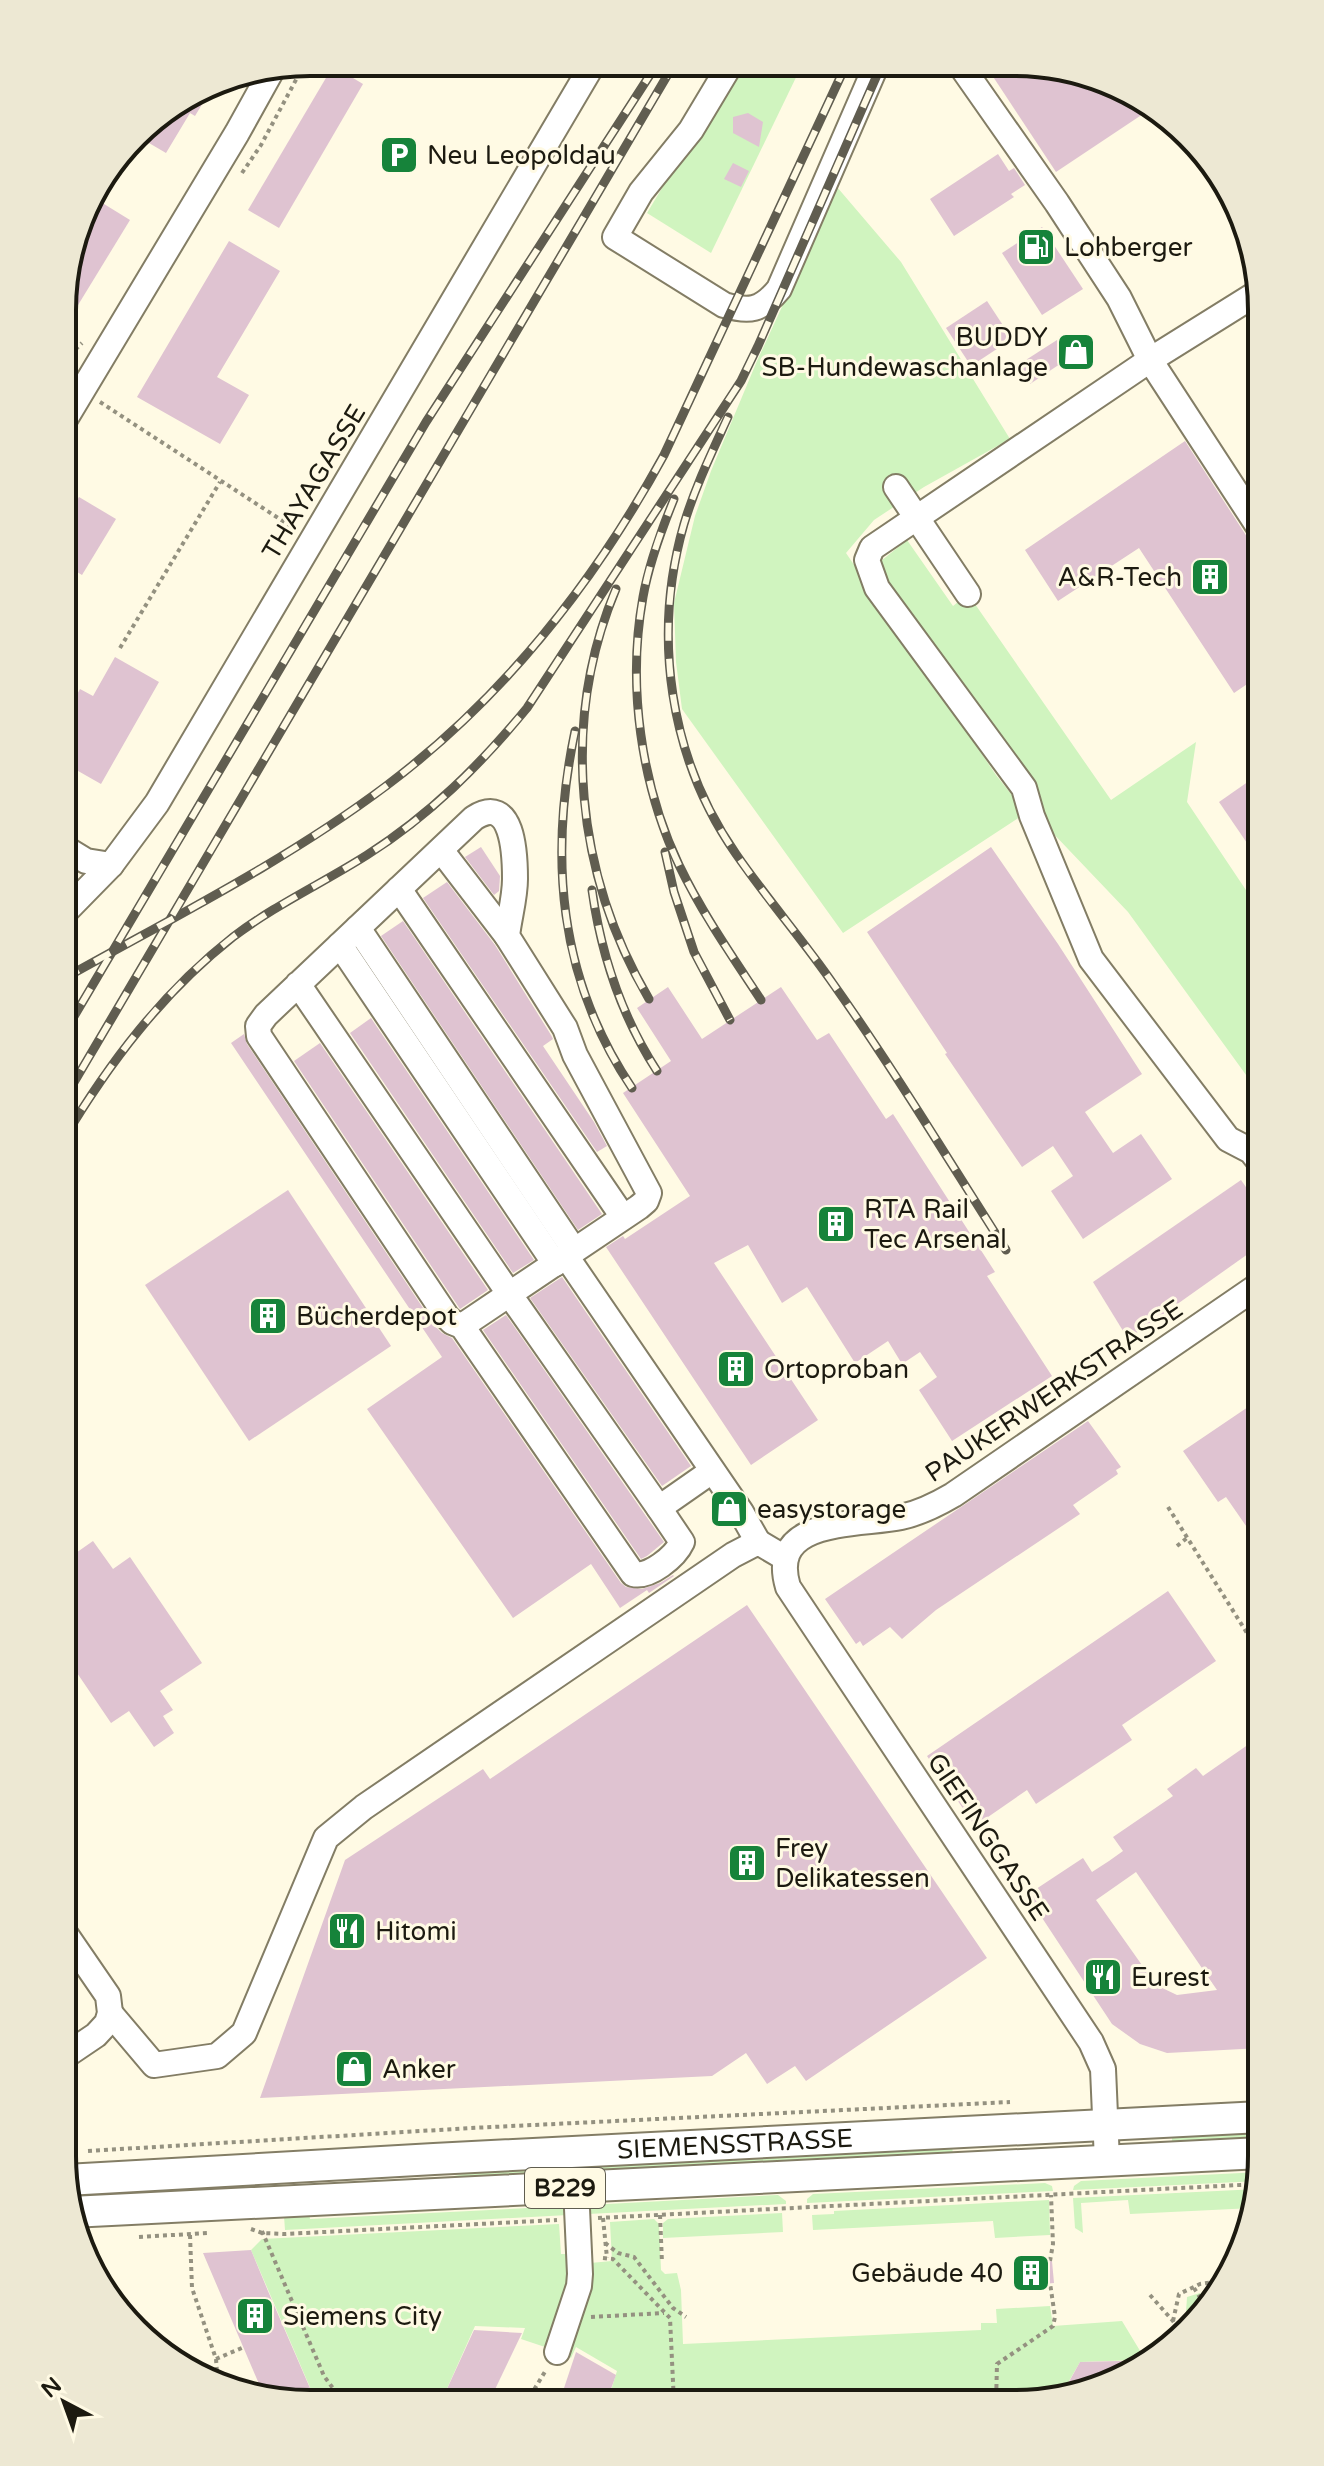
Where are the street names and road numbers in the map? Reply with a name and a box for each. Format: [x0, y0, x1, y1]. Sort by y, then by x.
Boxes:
street label: THAYAGASSE [256, 399, 372, 565]
street label: PAUKERWERKSTRASSE [919, 1293, 1189, 1489]
street label: GIEFINGGASSE [921, 1747, 1055, 1927]
street label: SIEMENSSTRASSE [616, 2122, 854, 2165]
road number: B229 [525, 2168, 605, 2208]

